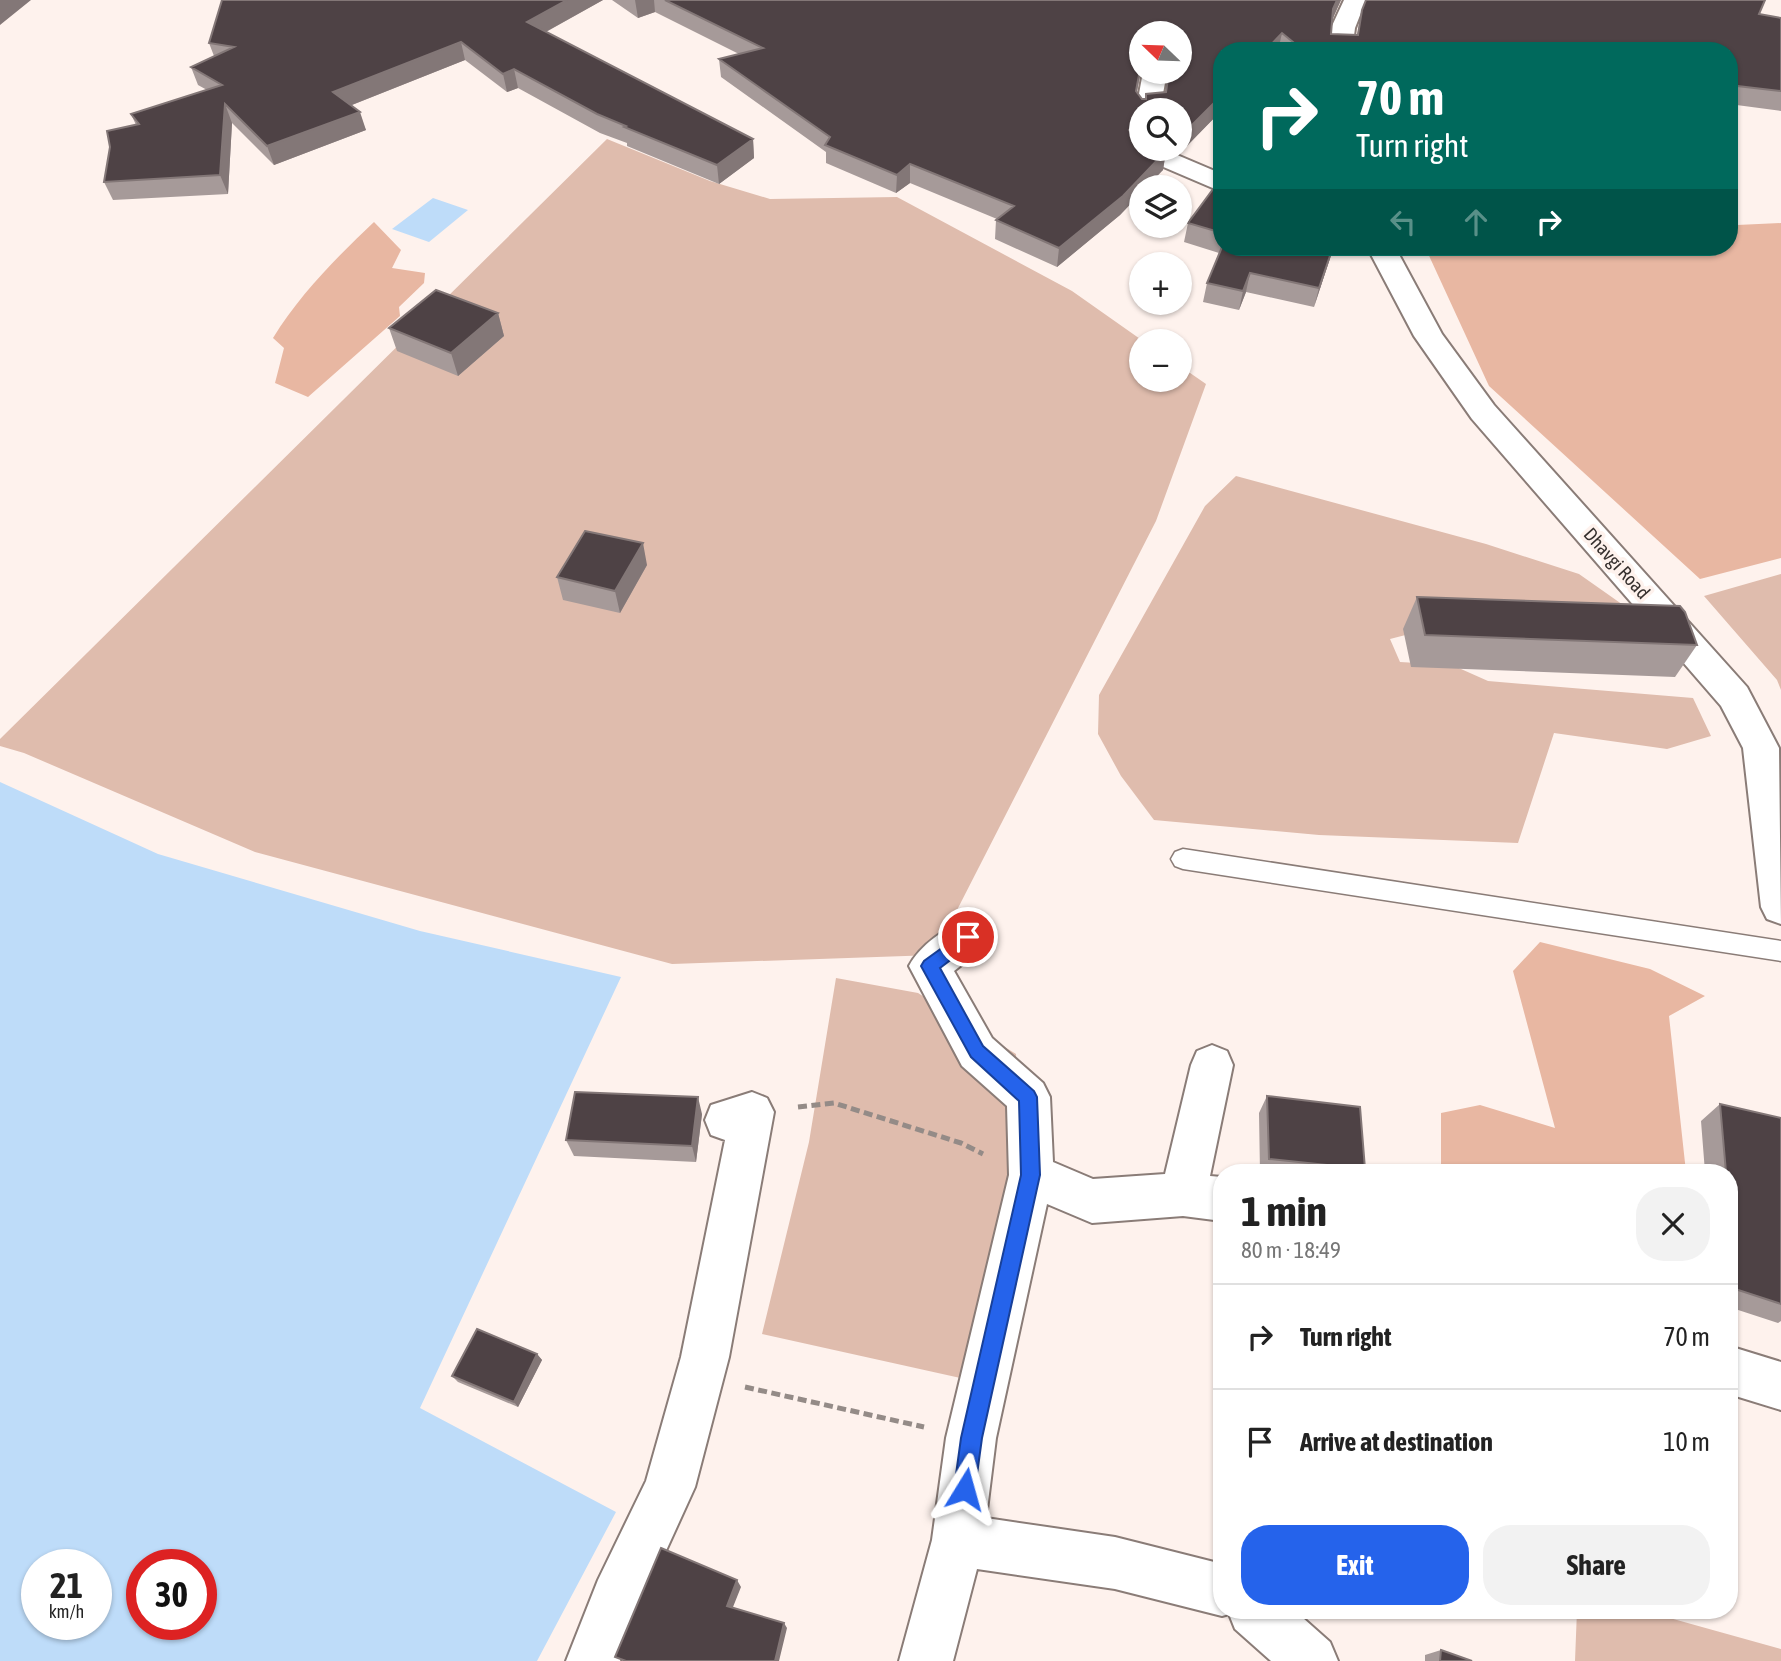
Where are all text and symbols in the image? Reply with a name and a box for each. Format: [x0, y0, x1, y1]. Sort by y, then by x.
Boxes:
north arrow [1129, 21, 1192, 84]
map controls [1129, 21, 1192, 392]
text: 70 m [1356, 69, 1444, 125]
icon: right [1241, 70, 1332, 161]
button: search [1129, 98, 1192, 161]
text: Turn right [1356, 127, 1469, 164]
button: layers [1129, 175, 1192, 238]
icon: left [1384, 203, 1422, 241]
icon: ahead [1457, 203, 1495, 241]
icon: right [1530, 203, 1568, 241]
button: + [1129, 252, 1192, 315]
button: − [1129, 329, 1192, 392]
street label: Dhavgi Road [1579, 523, 1655, 603]
pin [938, 907, 998, 967]
icon: arrive [949, 918, 987, 956]
text: 1 min [1241, 1187, 1327, 1235]
button: close [1636, 1187, 1710, 1261]
text: 80 m · 18:49 [1241, 1237, 1341, 1263]
icon: right [1241, 1318, 1279, 1356]
text: Turn right [1300, 1322, 1391, 1352]
text: 70 m [1663, 1322, 1710, 1352]
icon: arrive [1241, 1423, 1279, 1461]
text: Arrive at destination [1300, 1427, 1493, 1457]
text: 10 m [1663, 1427, 1710, 1457]
position arrow [928, 1452, 1002, 1526]
button: Exit [1241, 1525, 1469, 1605]
button: Share [1483, 1525, 1710, 1605]
speed limit sign: 30 [126, 1549, 217, 1640]
text: 21 [50, 1565, 83, 1605]
text: km/h [49, 1601, 84, 1622]

